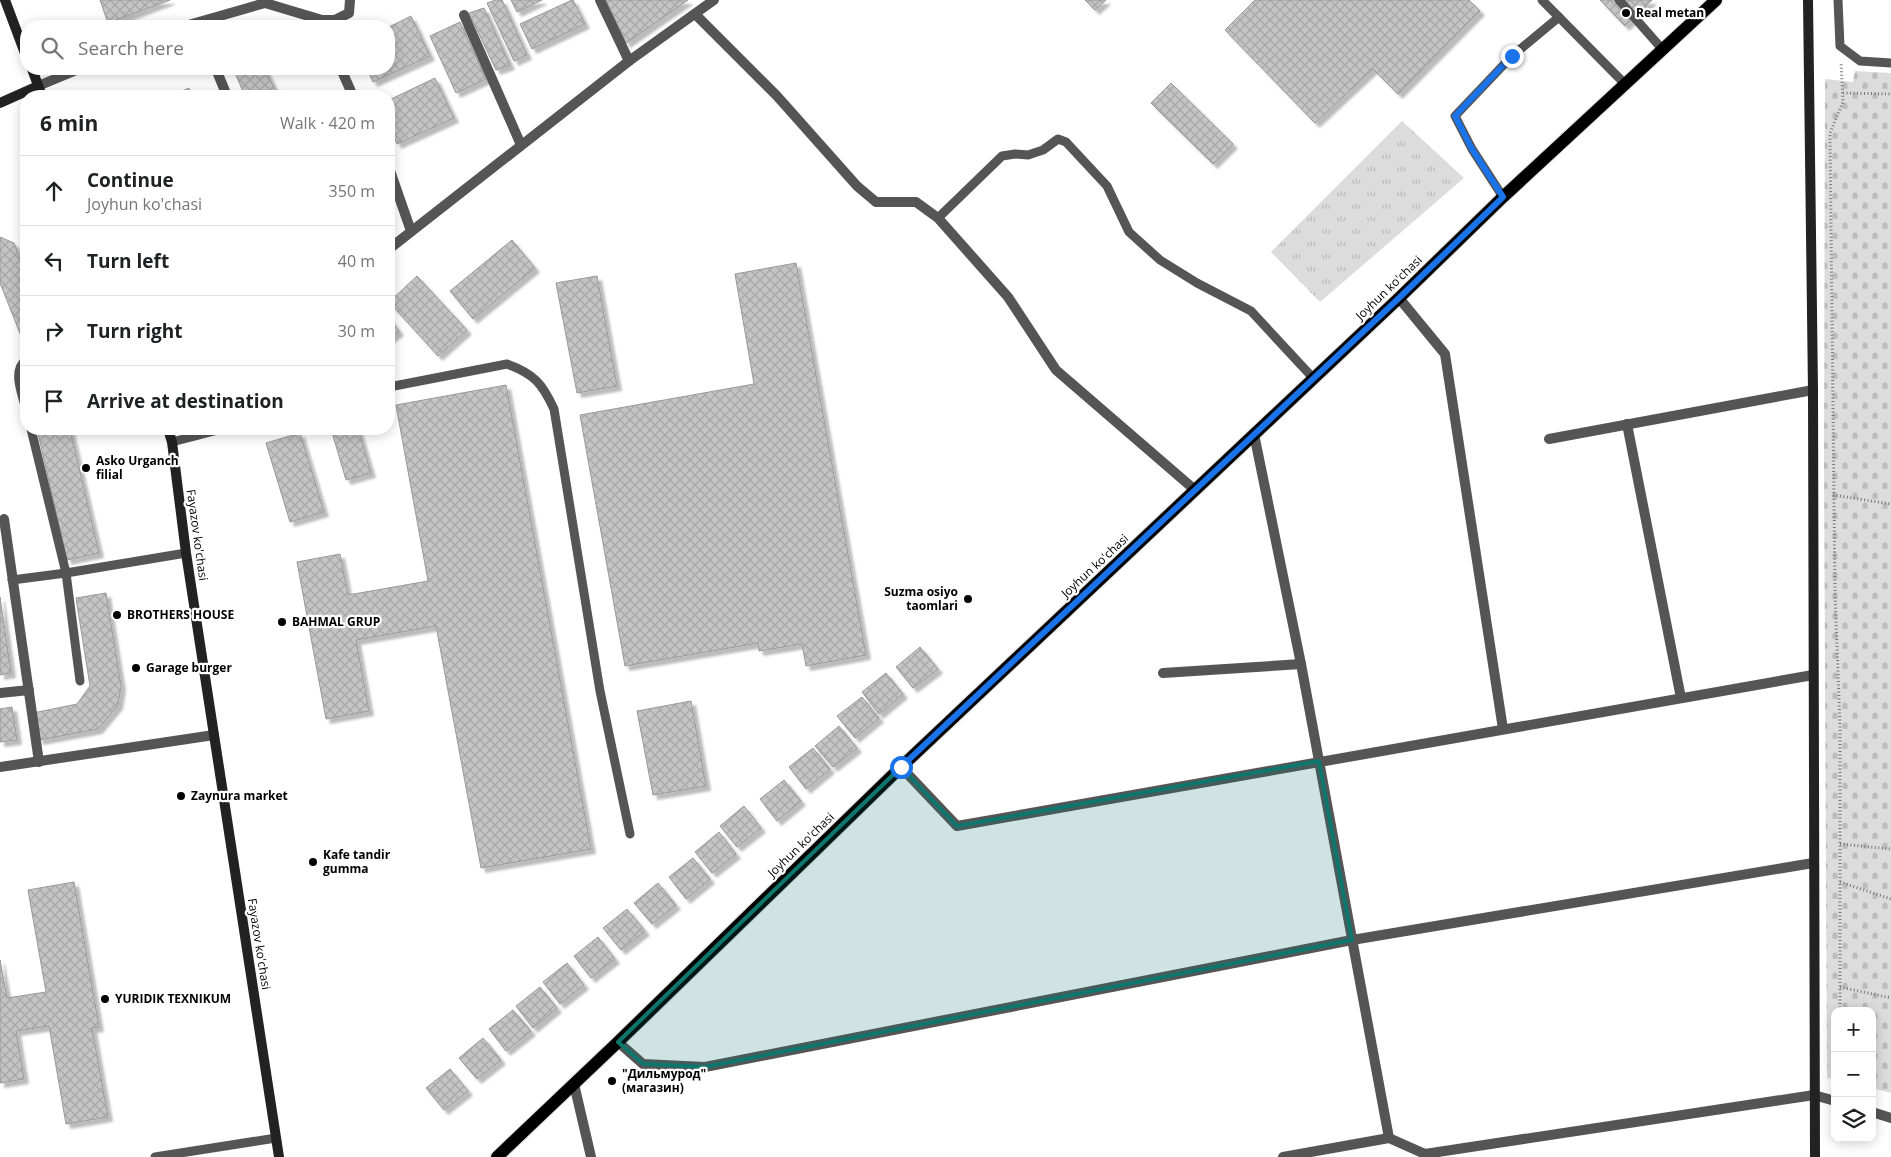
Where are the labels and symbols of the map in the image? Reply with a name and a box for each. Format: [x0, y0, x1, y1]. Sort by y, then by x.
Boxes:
place label: Real metan [1636, 4, 1704, 21]
marker: Real metan [1620, 7, 1632, 19]
route end [1501, 45, 1524, 68]
street label: Joyhun ko'chasi [1351, 252, 1426, 324]
place label: Asko Urganch filial [96, 452, 179, 483]
marker: Asko Urganch filial [80, 462, 92, 474]
street label: Fayazov ko'chasi [183, 488, 212, 582]
street label: Joyhun ko'chasi [1057, 530, 1132, 602]
place label: Suzma osiyo taomlari [884, 583, 958, 614]
marker: Suzma osiyo taomlari [962, 593, 974, 605]
place label: BROTHERS HOUSE [127, 606, 234, 623]
marker: BROTHERS HOUSE [111, 609, 123, 621]
place label: BAHMAL GRUP [292, 613, 380, 630]
marker: BAHMAL GRUP [276, 616, 288, 628]
place label: Garage burger [146, 659, 232, 676]
marker: Garage burger [130, 662, 142, 674]
route start [890, 756, 913, 779]
place label: Zaynura market [191, 787, 288, 804]
marker: Zaynura market [175, 790, 187, 802]
street label: Joyhun ko'chasi [763, 809, 838, 881]
place label: Kafe tandir gumma [323, 846, 391, 877]
marker: Kafe tandir gumma [307, 856, 319, 868]
street label: Fayazov ko'chasi [244, 897, 275, 991]
place label: YURIDIK TEXNIKUM [115, 990, 231, 1007]
marker: YURIDIK TEXNIKUM [99, 993, 111, 1005]
place label: "Дильмурод" (магазин) [622, 1065, 706, 1096]
marker: "Дильмурод" (магазин) [606, 1075, 618, 1087]

